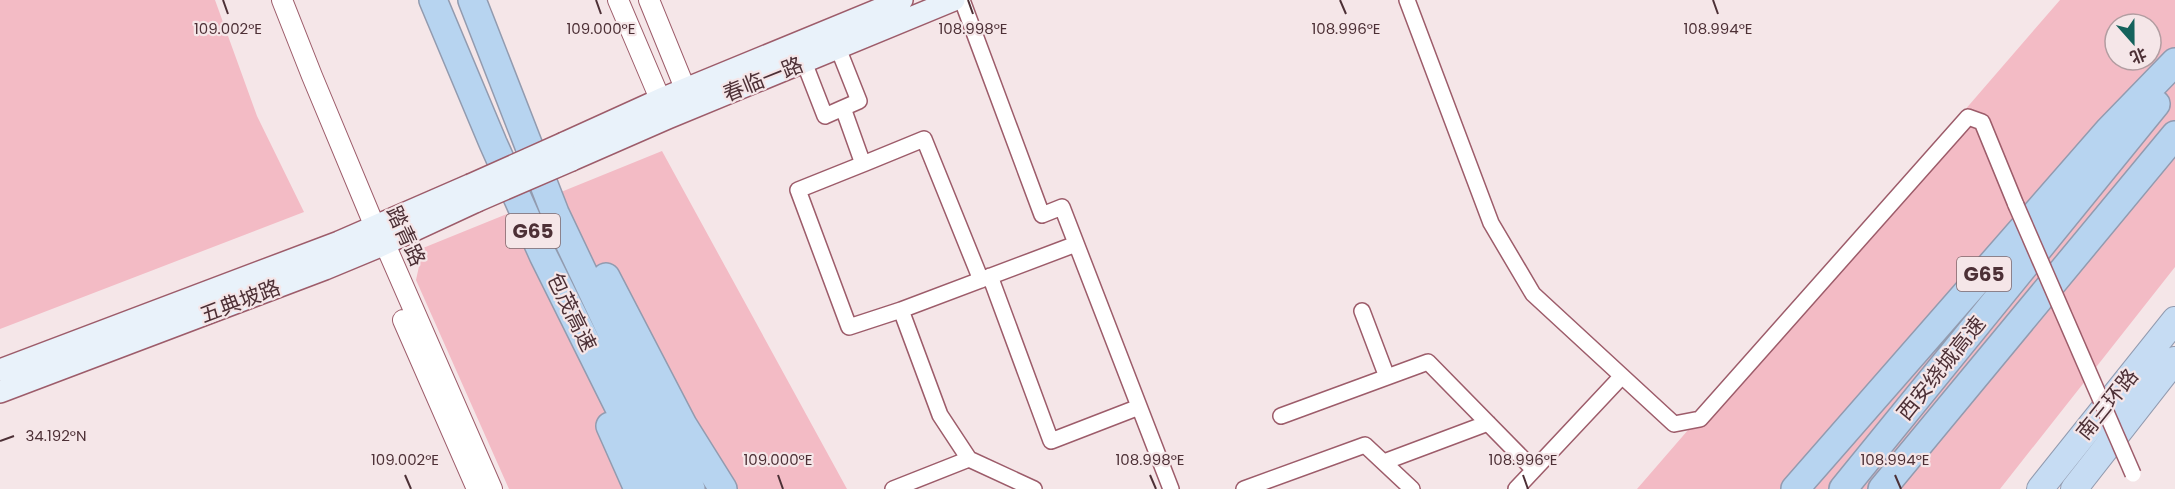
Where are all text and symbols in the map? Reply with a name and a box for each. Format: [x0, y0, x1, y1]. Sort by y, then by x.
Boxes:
north arrow [2103, 12, 2163, 72]
text: 109.002°E [194, 18, 262, 39]
text: 109.000°E [567, 18, 635, 39]
text: 108.998°E [938, 18, 1008, 39]
text: 108.996°E [1311, 18, 1381, 39]
text: 108.994°E [1683, 18, 1753, 39]
text: 北 [2127, 42, 2150, 69]
street label: 春临一路 [719, 50, 807, 108]
street label: 踏青路 [380, 201, 432, 271]
road number: G65 [506, 214, 560, 248]
road number: G65 [1957, 257, 2011, 291]
street label: 包茂高速 [541, 268, 603, 356]
street label: 五典坡路 [196, 272, 284, 330]
street label: 西安绕城高速 [1890, 310, 1992, 426]
street label: 南三环路 [2069, 362, 2145, 446]
text: 34.192°N [26, 425, 87, 446]
text: 109.002°E [371, 449, 439, 470]
text: 109.000°E [744, 449, 812, 470]
text: 108.998°E [1115, 449, 1185, 470]
text: 108.996°E [1488, 449, 1558, 470]
text: 108.994°E [1860, 449, 1930, 470]

